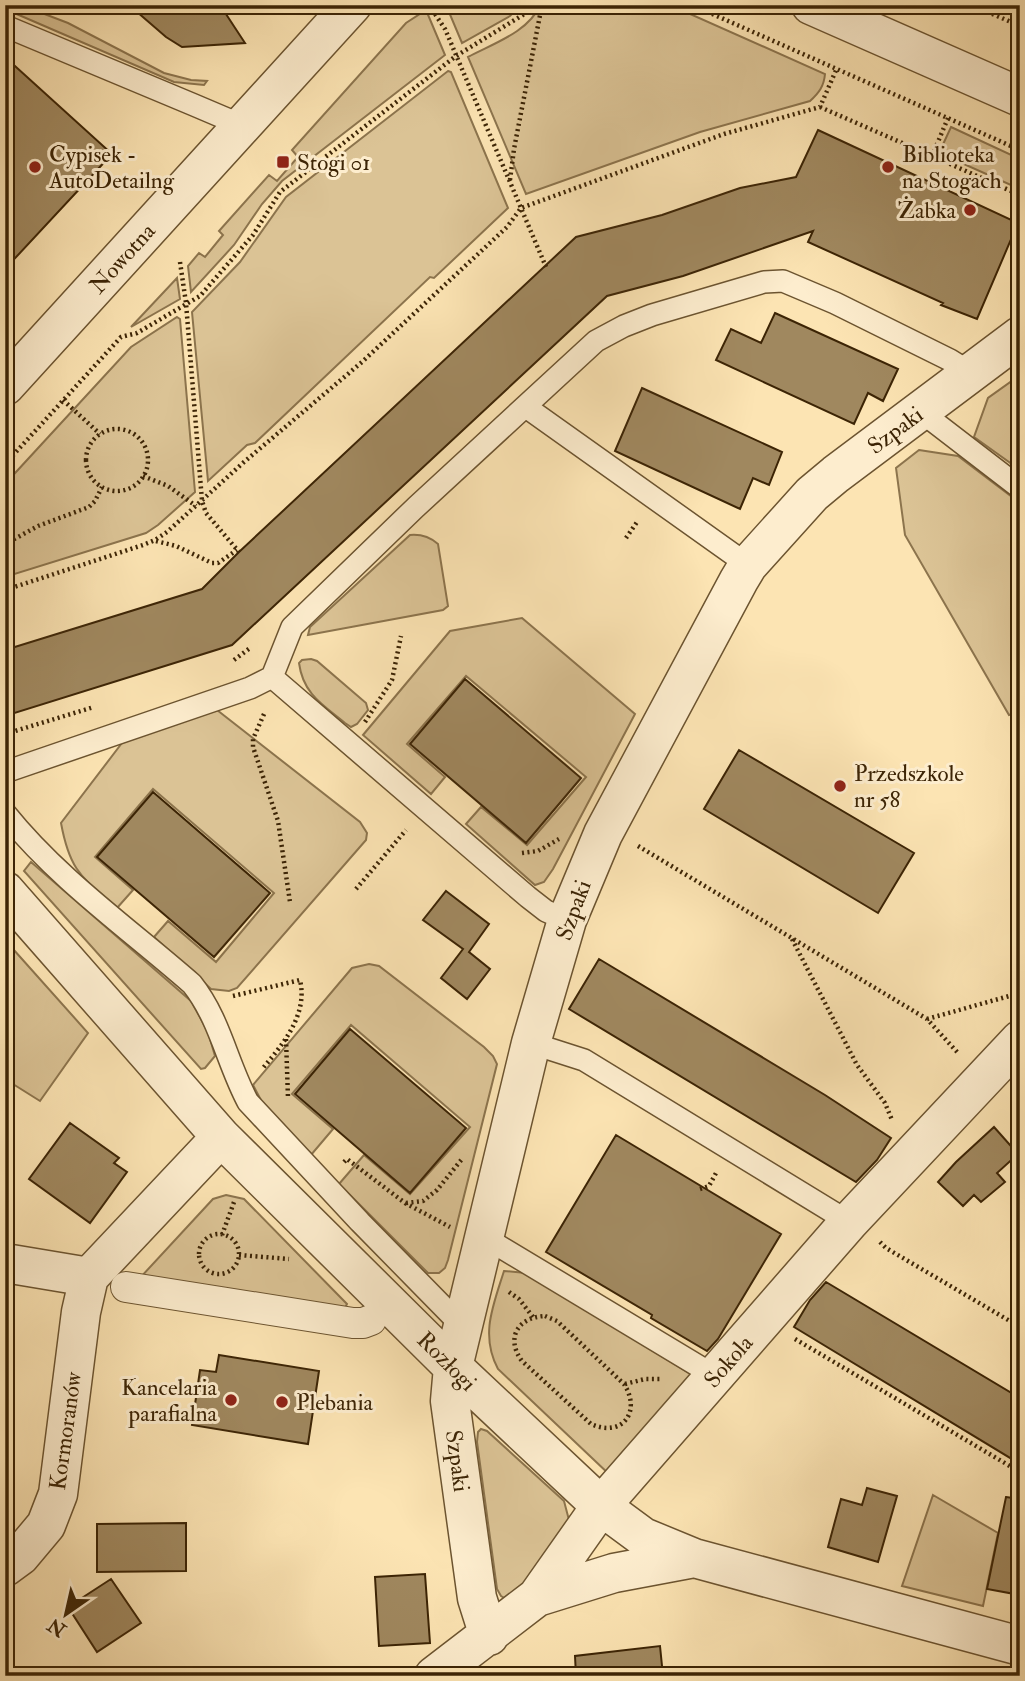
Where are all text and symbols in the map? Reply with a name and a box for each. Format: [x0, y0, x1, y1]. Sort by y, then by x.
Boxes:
place label: Cypisek - AutoDetailng [48, 140, 175, 195]
place label: Biblioteka na Stogach [902, 140, 1002, 195]
place label: Stogi 01 [297, 148, 370, 177]
marker: Stogi 01 [275, 154, 291, 170]
marker: Cypisek - AutoDetailng [27, 159, 43, 175]
marker: Biblioteka na Stogach [880, 159, 896, 175]
place label: Żabka [898, 196, 957, 225]
marker: Żabka [962, 202, 978, 218]
street label: Nowotna [83, 217, 162, 300]
street label: Szpaki [862, 400, 929, 461]
place label: Przedszkole nr 58 [854, 759, 964, 814]
marker: Przedszkole nr 58 [832, 778, 848, 794]
street label: Szpaki [549, 876, 599, 945]
street label: Rozłogi [411, 1325, 483, 1397]
street label: Sokola [698, 1329, 760, 1394]
street label: Kormoranów [43, 1369, 88, 1492]
place label: Kancelaria parafialna [121, 1373, 218, 1429]
place label: Plebania [296, 1388, 374, 1417]
marker: Kancelaria parafialna [223, 1392, 239, 1408]
marker: Plebania [274, 1394, 290, 1410]
street label: Szpaki [438, 1428, 476, 1494]
north arrow [32, 1580, 102, 1650]
text: N [42, 1612, 72, 1643]

